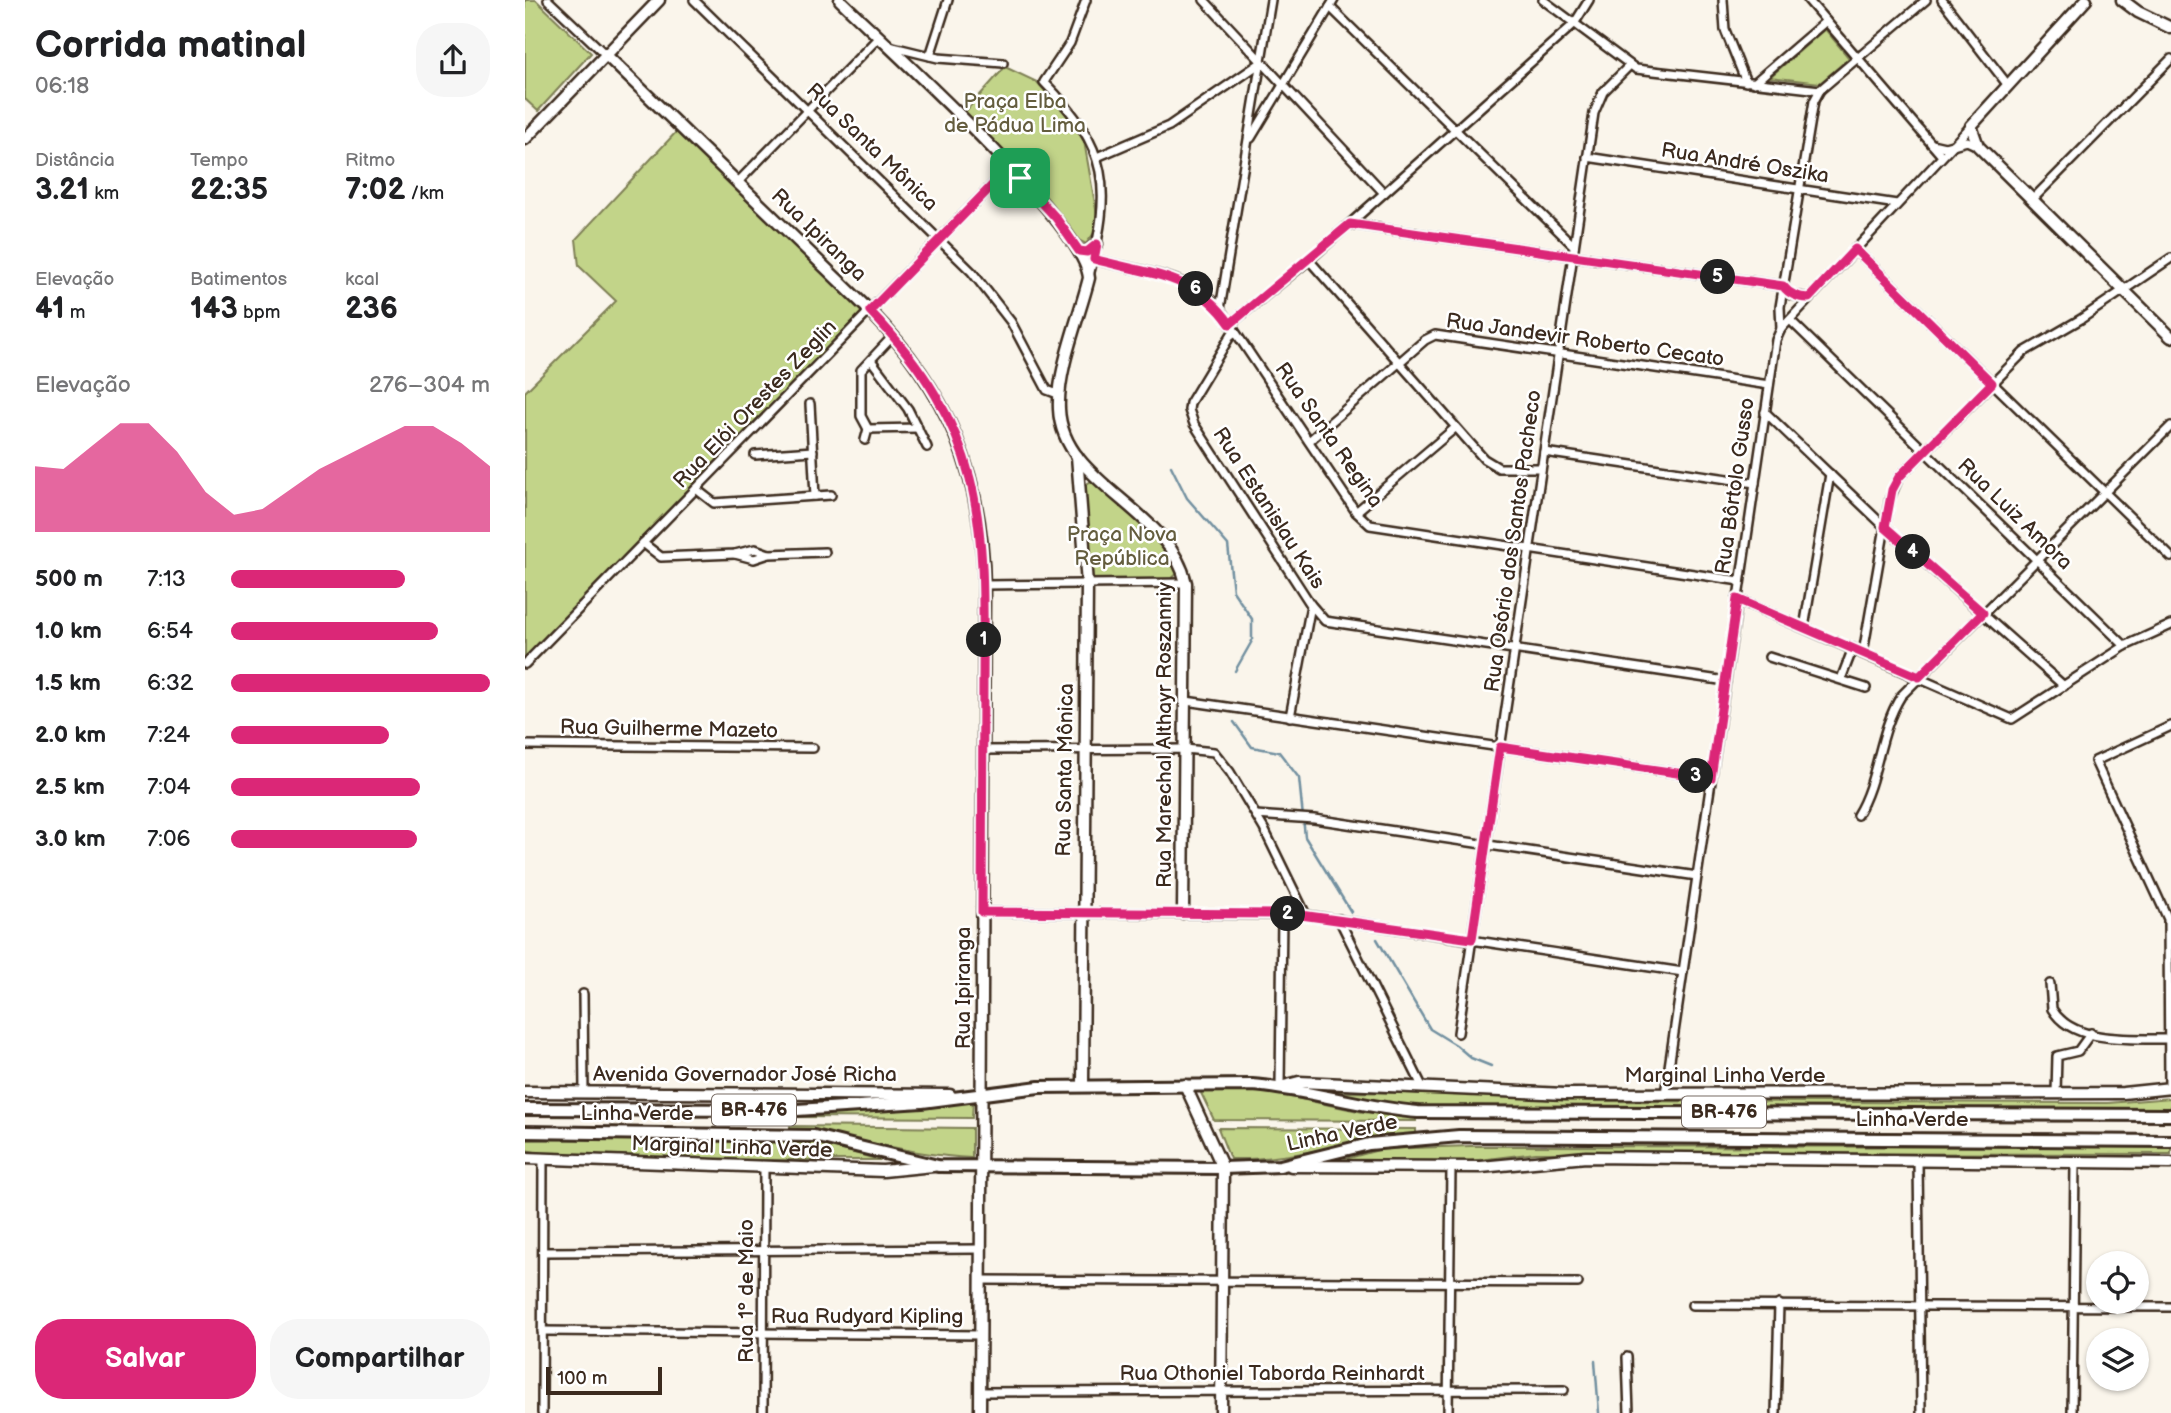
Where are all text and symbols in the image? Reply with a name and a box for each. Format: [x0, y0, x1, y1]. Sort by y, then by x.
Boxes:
text: Corrida matinal [35, 23, 306, 68]
button: share [416, 23, 490, 97]
text: 06:18 [35, 72, 90, 100]
street label: Rua Santa Mônica [801, 78, 943, 216]
park label: Praça Elba de Pádua Lima [944, 89, 1086, 138]
street label: Rua André Oszika [1659, 137, 1831, 189]
pin [990, 148, 1050, 208]
text: Distância [35, 149, 115, 172]
text: Tempo [190, 149, 248, 172]
text: Ritmo [345, 149, 395, 172]
icon: arrive [1001, 159, 1039, 197]
text: 3.21 [35, 172, 89, 208]
text: 22:35 [190, 172, 268, 208]
text: 7:02 [345, 172, 405, 208]
text: km [89, 182, 119, 205]
text: /km [405, 182, 444, 205]
street label: Rua Ipiranga [766, 183, 872, 287]
pin: 5 [1701, 260, 1735, 294]
text: 5 [1712, 265, 1723, 288]
text: Elevação [35, 268, 114, 291]
text: Batimentos [190, 268, 287, 291]
text: kcal [345, 268, 379, 291]
pin: 6 [1179, 272, 1213, 306]
text: 6 [1190, 277, 1201, 300]
text: 41 [35, 291, 65, 327]
text: 143 [190, 291, 238, 327]
text: 236 [345, 291, 398, 327]
text: m [65, 301, 86, 324]
text: bpm [238, 301, 280, 324]
street label: Rua Jandevir Roberto Cecato [1444, 308, 1726, 372]
street label: Rua Elói Orestes Zeglin [668, 315, 842, 493]
street label: Rua Santa Regina [1270, 357, 1388, 513]
text: Elevação [35, 371, 131, 399]
text: 276–304 m [369, 371, 490, 399]
street label: Rua Osório dos Santos Pacheco [1479, 388, 1547, 694]
street label: Rua Bôrtolo Gusso [1710, 396, 1760, 576]
street label: Rua Estanislau Kais [1207, 423, 1331, 593]
street label: Rua Luiz Amora [1952, 453, 2078, 575]
park label: Praça Nova República [1067, 522, 1177, 571]
pin: 4 [1895, 534, 1931, 570]
text: 4 [1907, 540, 1918, 563]
text: 500 m [35, 565, 103, 593]
text: 7:13 [147, 565, 186, 593]
street label: Rua Marechal Althayr Roszanniy [1152, 581, 1177, 888]
text: 1.0 km [35, 617, 102, 645]
text: 6:54 [147, 617, 193, 645]
pin: 1 [967, 622, 1001, 658]
text: 1 [980, 628, 988, 651]
text: 1.5 km [35, 669, 101, 697]
text: 6:32 [147, 669, 193, 697]
street label: Rua Santa Mônica [1051, 683, 1079, 857]
street label: Rua Guilherme Mazeto [560, 715, 778, 743]
text: 2.0 km [35, 721, 106, 749]
text: 7:24 [147, 721, 190, 749]
pin: 3 [1679, 758, 1713, 794]
text: 3 [1690, 764, 1701, 787]
text: 2.5 km [35, 773, 105, 801]
text: 7:04 [147, 773, 191, 801]
text: 3.0 km [35, 825, 106, 853]
text: 7:06 [147, 825, 191, 853]
pin: 2 [1271, 897, 1305, 932]
text: 2 [1282, 902, 1293, 925]
street label: Rua Ipiranga [951, 927, 976, 1049]
street label: Avenida Governador José Richa [593, 1062, 897, 1087]
street label: Marginal Linha Verde [1624, 1063, 1826, 1088]
road number: BR-476 [712, 1094, 796, 1126]
road number: BR-476 [1682, 1096, 1766, 1128]
street label: Linha Verde [581, 1101, 693, 1126]
street label: Linha Verde [1856, 1107, 1968, 1132]
street label: Linha Verde [1284, 1109, 1400, 1157]
street label: Marginal Linha Verde [631, 1131, 833, 1163]
street label: Rua 1º de Maio [734, 1219, 759, 1363]
map controls [2086, 1251, 2149, 1391]
button: locate [2086, 1251, 2149, 1314]
street label: Rua Rudyard Kipling [771, 1304, 963, 1329]
button: Salvar [35, 1319, 256, 1399]
button: Compartilhar [270, 1319, 490, 1399]
button: layers [2086, 1328, 2149, 1391]
street label: Rua Othoniel Taborda Reinhardt [1119, 1361, 1425, 1386]
scale bar [546, 1364, 661, 1396]
text: 100 m [557, 1367, 608, 1390]

